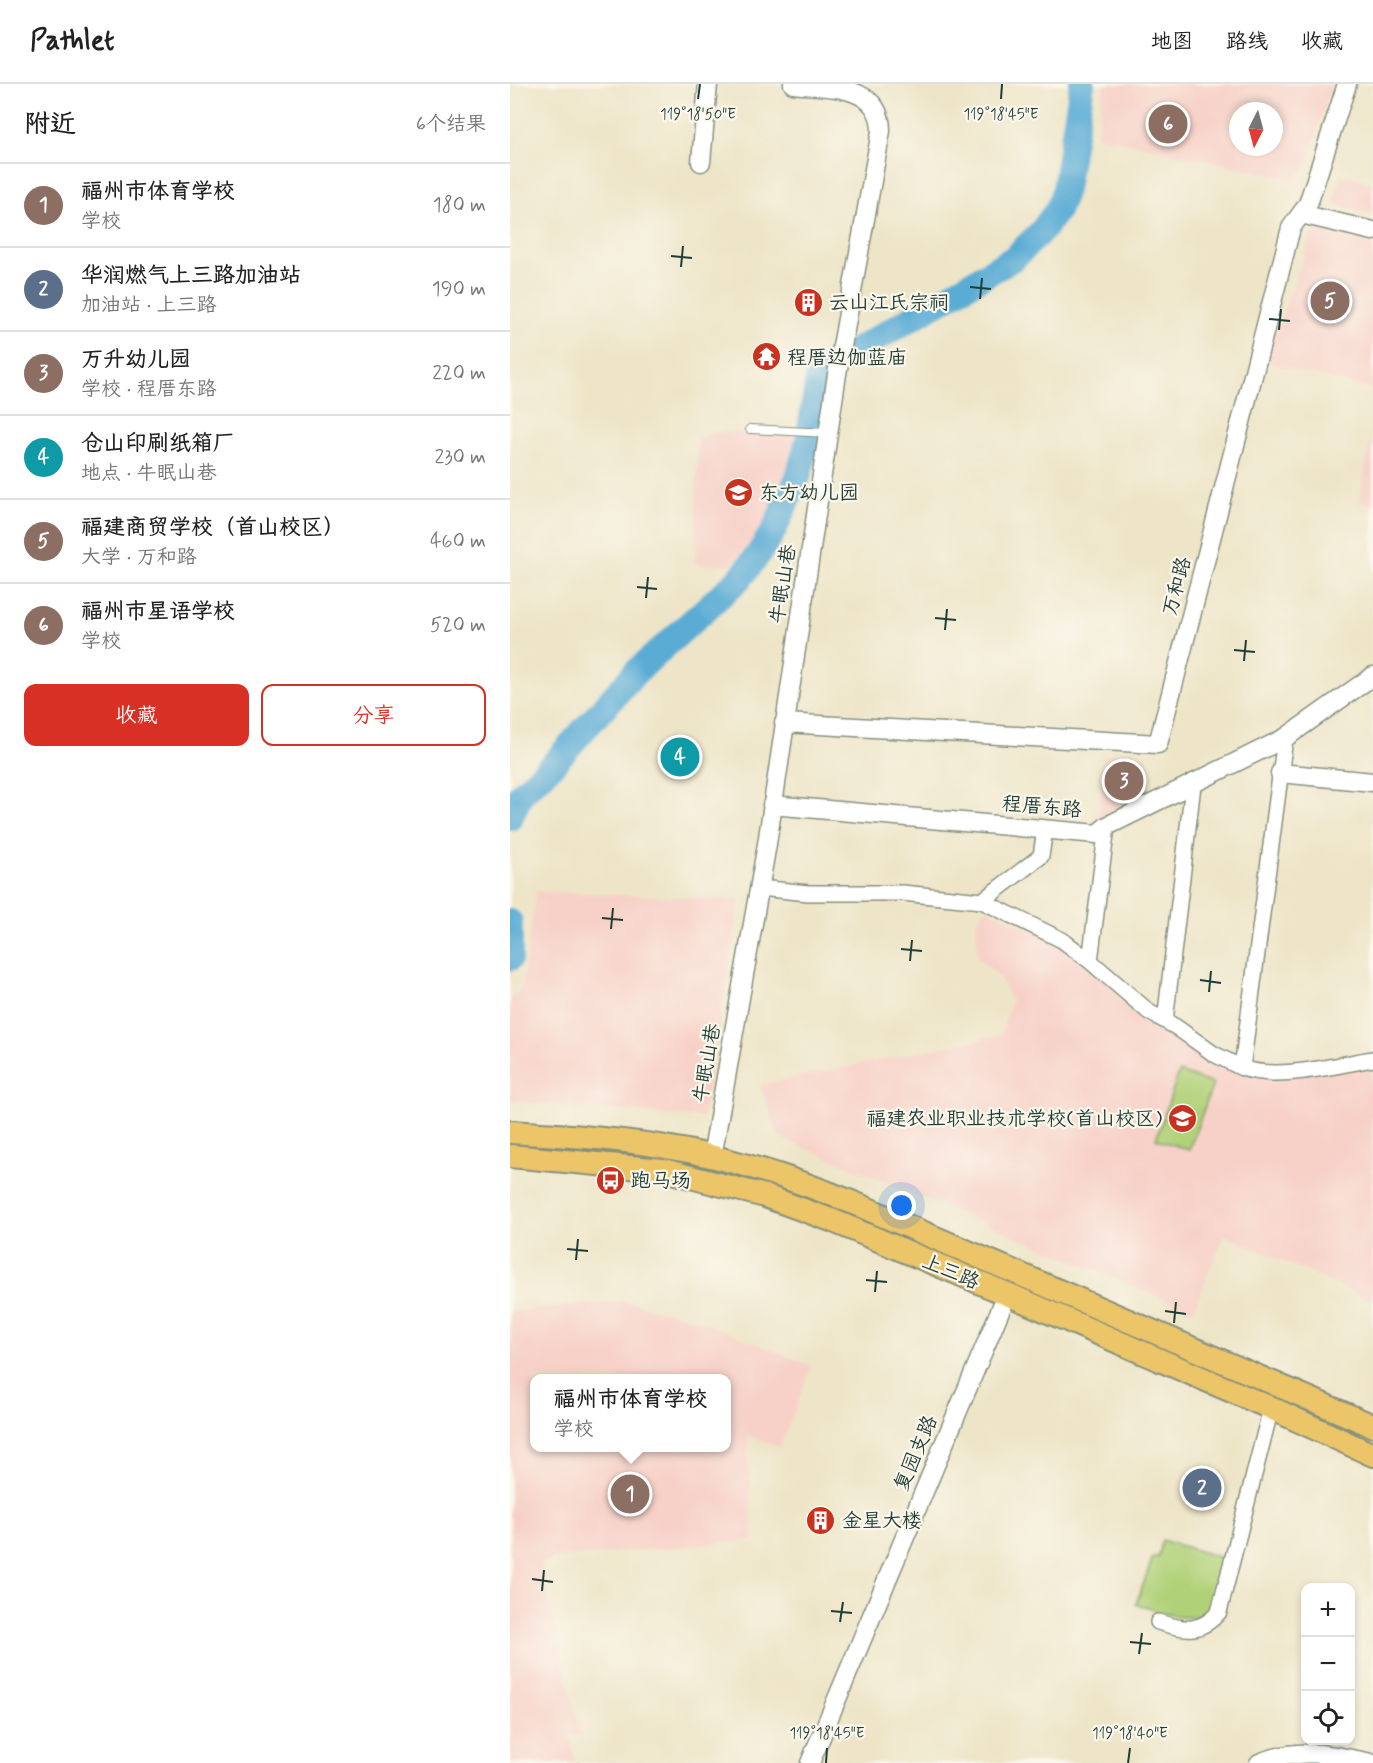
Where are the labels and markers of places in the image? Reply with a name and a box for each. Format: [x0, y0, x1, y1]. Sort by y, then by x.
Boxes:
pin: 6 [1148, 102, 1188, 147]
pin: 5 [1310, 278, 1350, 324]
building icon: 云山江氏宗祠 [792, 286, 824, 318]
place label: 云山江氏宗祠 [829, 290, 949, 317]
temple icon: 程厝边伽蓝庙 [750, 341, 782, 373]
place label: 程厝边伽蓝庙 [787, 345, 907, 372]
school or university icon: 东方幼儿园 [722, 476, 754, 508]
place label: 东方幼儿园 [759, 480, 859, 507]
pin: 4 [660, 734, 700, 780]
pin: 3 [1104, 758, 1144, 804]
school or university icon: 福建农业职业技术学校(首山校区) [1167, 1102, 1199, 1134]
place label: 福建农业职业技术学校(首山校区) [866, 1106, 1162, 1133]
bus stop icon: 跑马场 [594, 1164, 626, 1196]
place label: 跑马场 [631, 1168, 691, 1195]
pin: 2 [1182, 1466, 1222, 1510]
pin: 1 [610, 1472, 650, 1516]
building icon: 金星大楼 [805, 1504, 837, 1536]
place label: 金星大楼 [842, 1508, 922, 1535]

